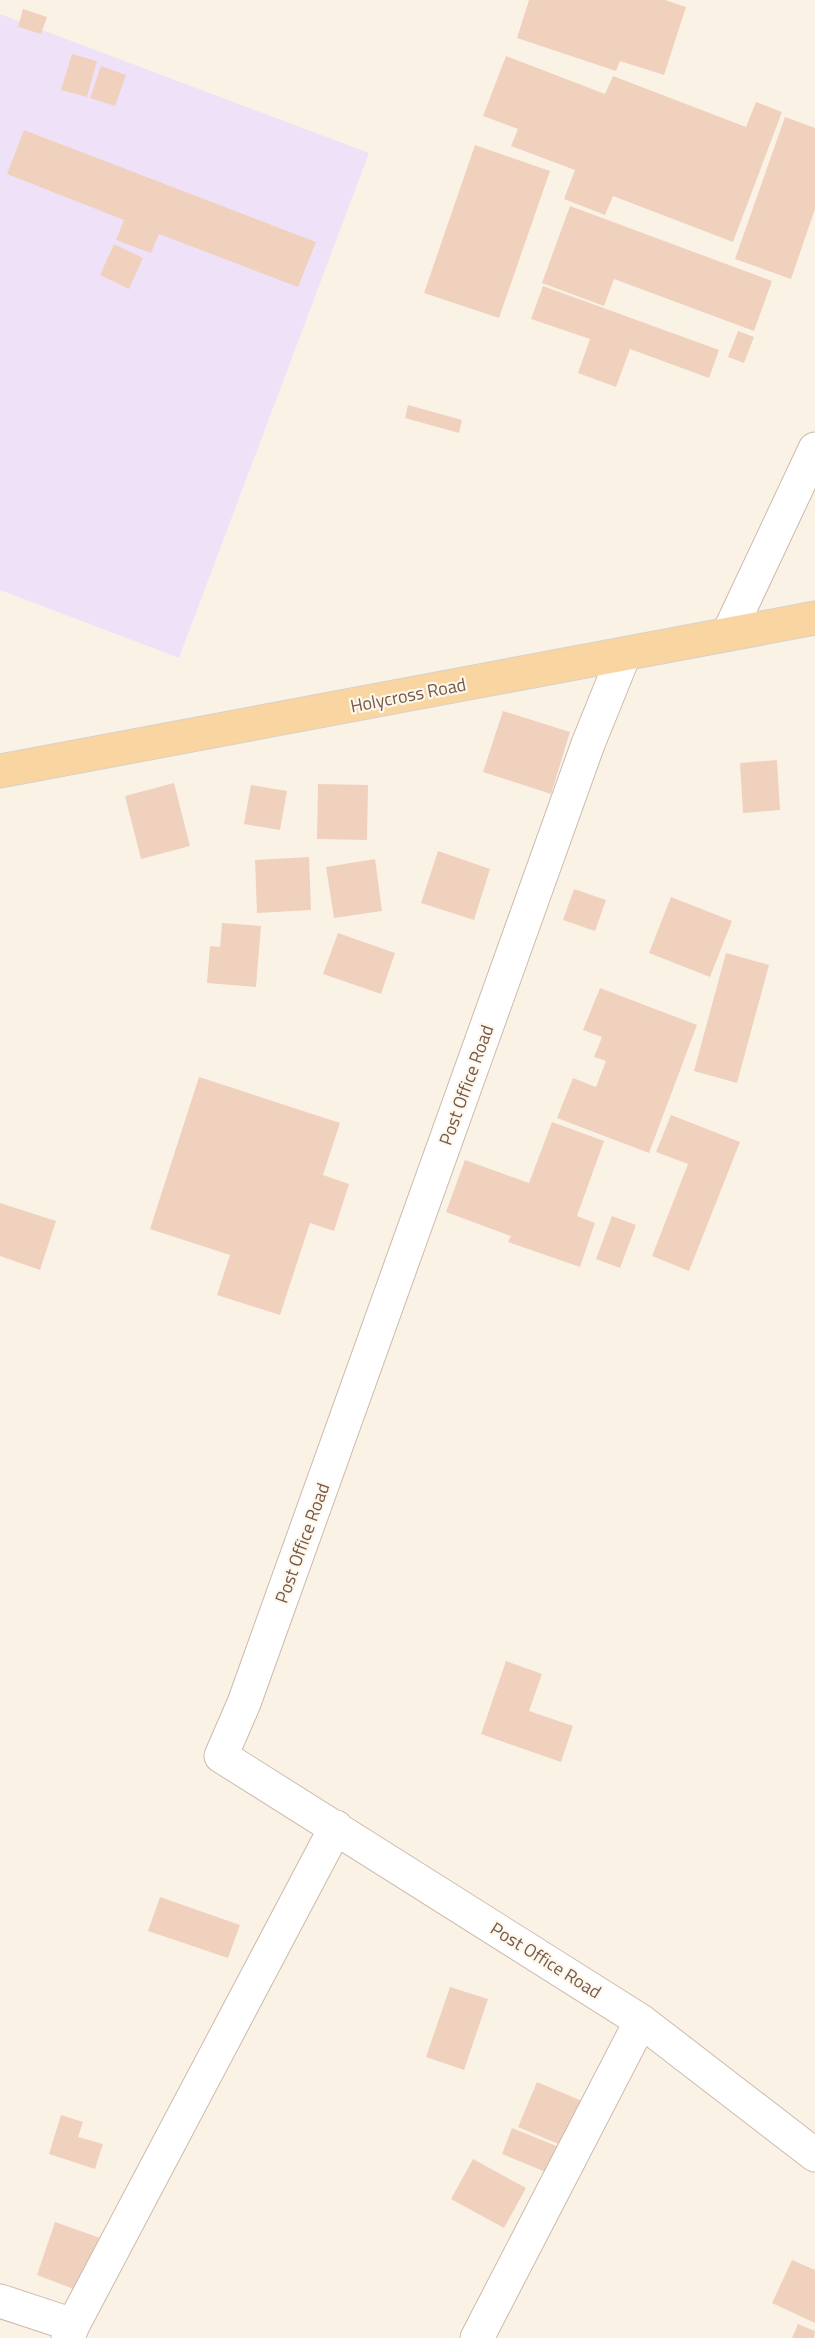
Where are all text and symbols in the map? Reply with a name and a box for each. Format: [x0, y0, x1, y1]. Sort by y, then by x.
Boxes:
street label: Holycross Road [348, 671, 468, 719]
street label: Post Office Road [432, 1021, 500, 1149]
street label: Post Office Road [268, 1479, 336, 1607]
street label: Post Office Road [485, 1915, 607, 2005]

